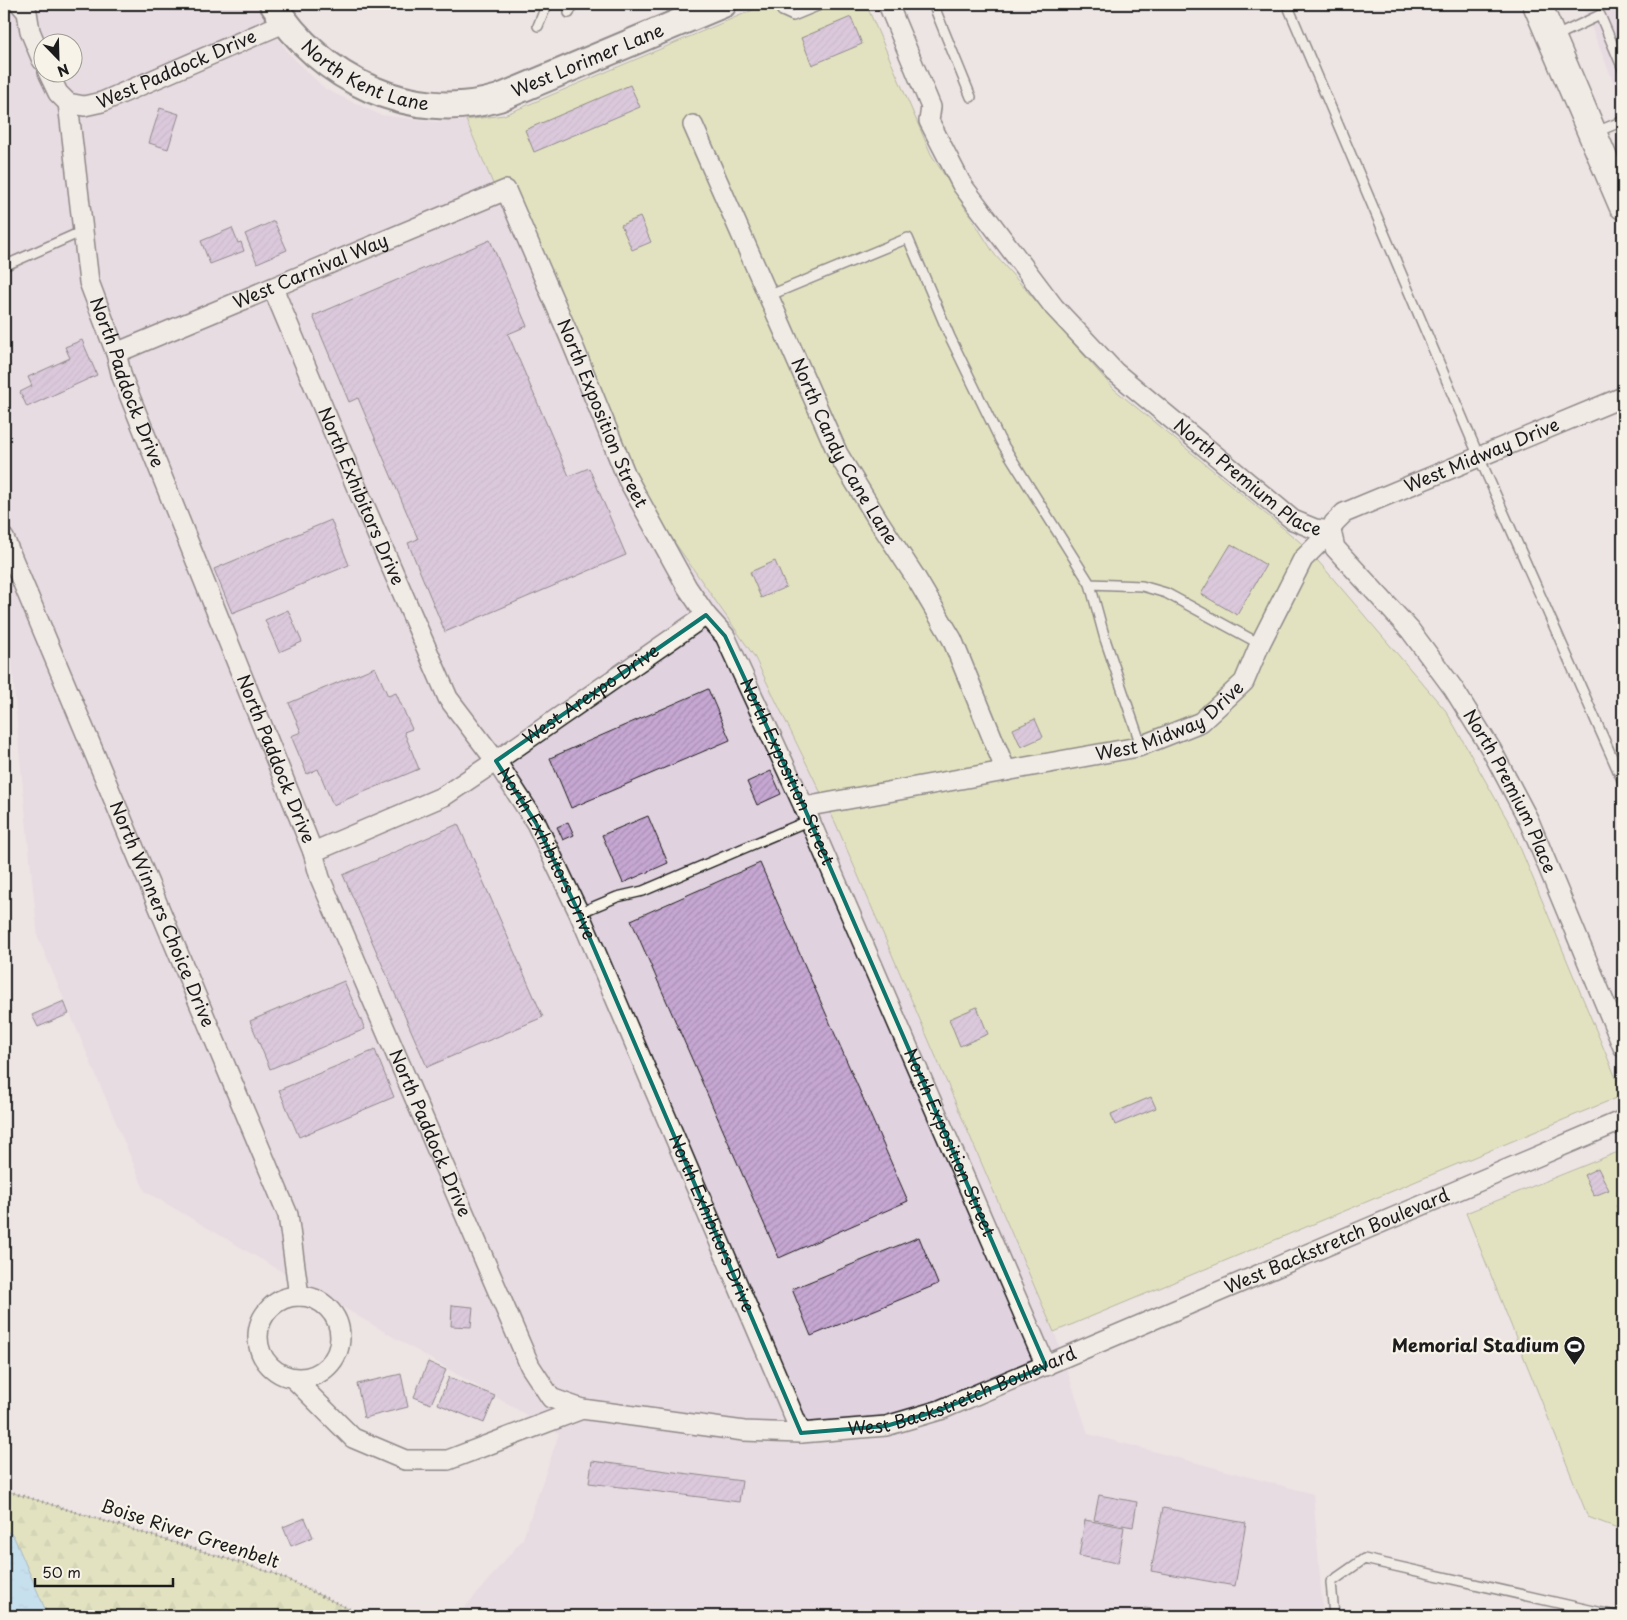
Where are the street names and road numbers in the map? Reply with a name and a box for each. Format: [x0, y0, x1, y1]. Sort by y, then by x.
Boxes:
street label: West Lorimer Lane [507, 15, 668, 103]
street label: West Paddock Drive [92, 22, 260, 115]
street label: North Kent Lane [296, 33, 431, 116]
street label: West Carnival Way [228, 226, 392, 315]
street label: North Paddock Drive [84, 293, 172, 471]
street label: North Exposition Street [551, 314, 656, 512]
street label: North Candy Cane Lane [785, 353, 906, 550]
street label: North Exhibitors Drive [312, 402, 412, 589]
street label: West Midway Drive [1400, 410, 1563, 498]
street label: North Premium Place [1169, 411, 1323, 542]
street label: West Arexpo Drive [516, 637, 664, 751]
street label: North Paddock Drive [231, 670, 323, 847]
street label: North Exposition Street [734, 673, 843, 869]
street label: West Midway Drive [1093, 674, 1249, 766]
street label: North Premium Place [1457, 703, 1564, 877]
street label: North Exhibitors Drive [491, 761, 604, 944]
street label: North Winners Choice Drive [104, 796, 223, 1031]
street label: North Exposition Street [898, 1044, 1003, 1241]
street label: North Paddock Drive [383, 1045, 479, 1221]
street label: North Exhibitors Drive [663, 1129, 763, 1316]
street label: West Backstretch Boulevard [1220, 1180, 1453, 1300]
street label: West Backstretch Boulevard [846, 1339, 1080, 1441]
street label: Boise River Greenbelt [98, 1491, 283, 1574]

